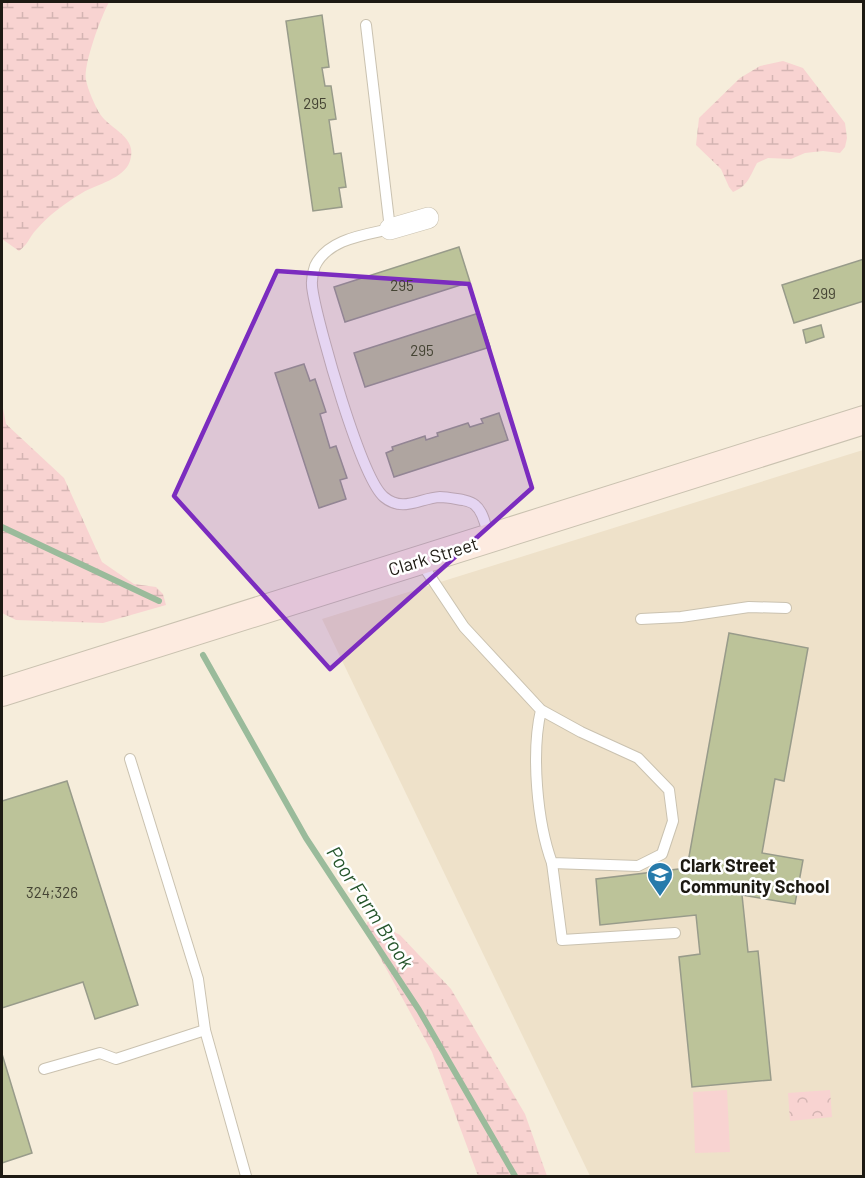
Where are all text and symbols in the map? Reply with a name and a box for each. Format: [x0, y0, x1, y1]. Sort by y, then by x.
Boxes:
house number: 295 [303, 94, 327, 112]
house number: 295 [390, 276, 414, 294]
house number: 299 [812, 284, 836, 302]
house number: 295 [410, 341, 434, 359]
street label: Clark Street [386, 532, 480, 580]
water label: Poor Farm Brook [322, 841, 420, 973]
place label: Clark Street Community School [680, 854, 829, 897]
school or university icon: Clark Street Community School [645, 860, 675, 898]
house number: 324;326 [26, 883, 78, 901]

